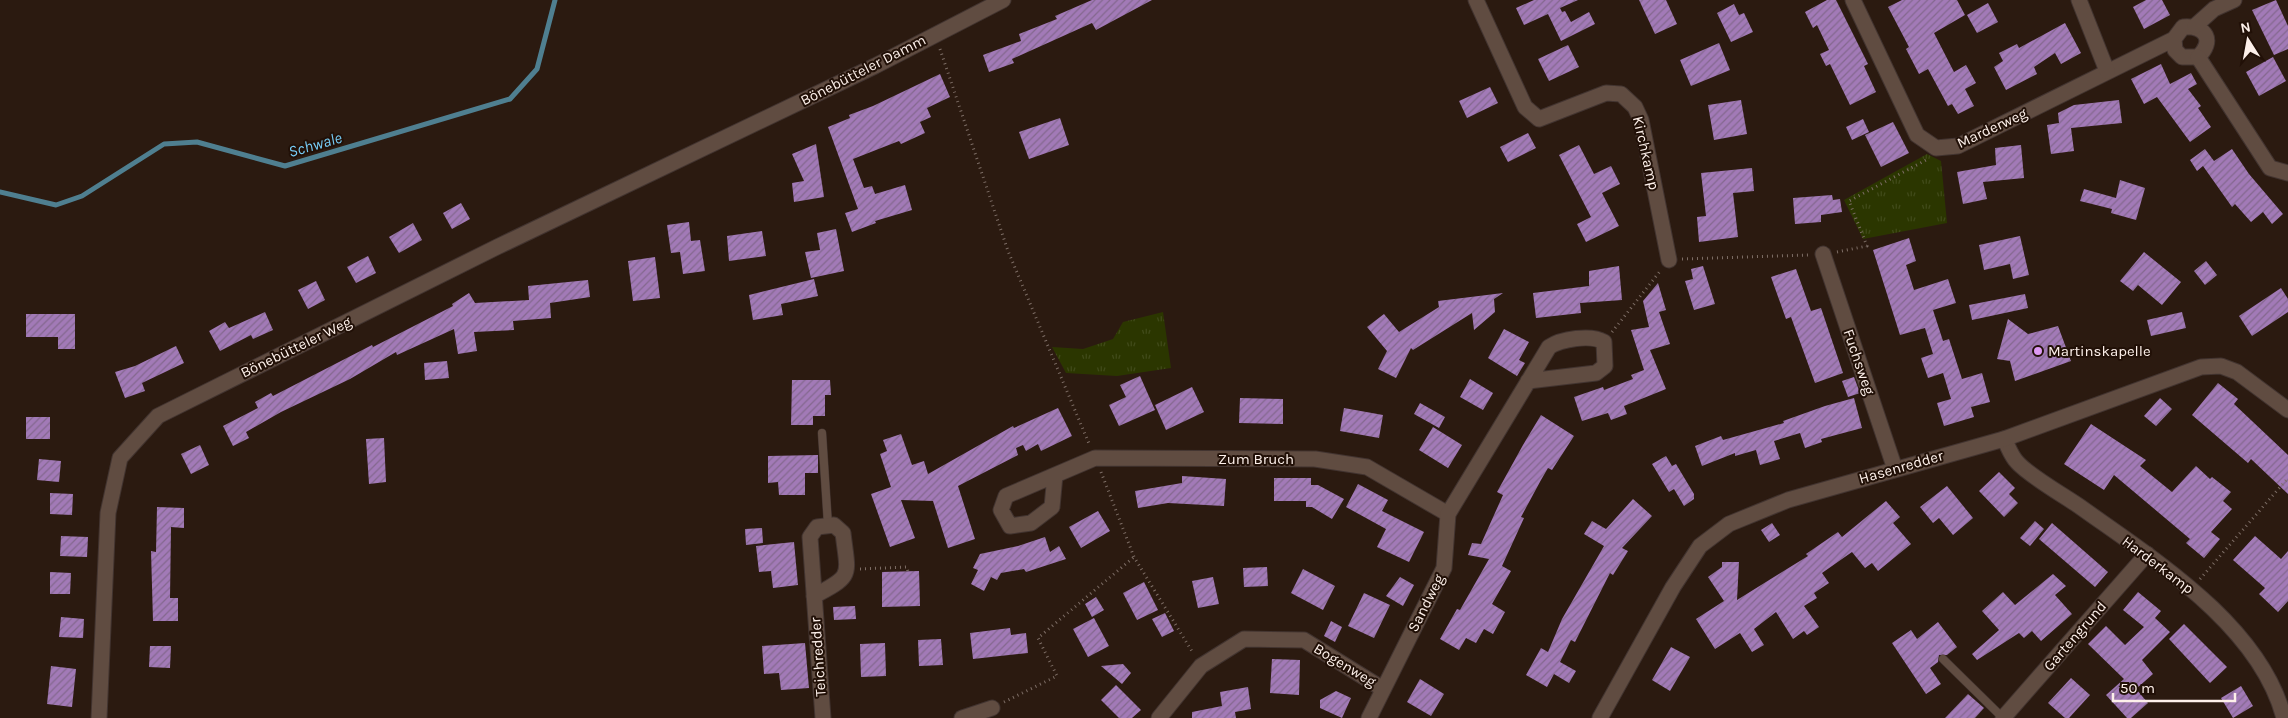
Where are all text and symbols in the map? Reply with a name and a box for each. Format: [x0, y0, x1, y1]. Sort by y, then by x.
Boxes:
north arrow [2223, 15, 2273, 65]
text: N [2239, 18, 2252, 37]
street label: Bönebütteler Damm [797, 31, 929, 109]
street label: Marderweg [1954, 104, 2030, 152]
street label: Kirchkamp [1629, 114, 1663, 192]
water label: Schwale [286, 128, 345, 161]
street label: Bönebütteler Weg [238, 312, 355, 382]
street label: Fuchsweg [1839, 327, 1879, 398]
place label: Martinskapelle [2048, 342, 2151, 360]
marker: Martinskapelle [2032, 345, 2044, 357]
street label: Hasenredder [1857, 446, 1946, 488]
street label: Zum Bruch [1218, 450, 1294, 468]
street label: Harderkamp [2119, 532, 2197, 598]
street label: Sandweg [1404, 571, 1448, 635]
street label: Gartengrund [2040, 597, 2110, 675]
street label: Teichredder [806, 616, 830, 697]
street label: Bogenweg [1310, 639, 1380, 691]
scale bar [2113, 670, 2236, 702]
text: 50 m [2120, 679, 2155, 697]

